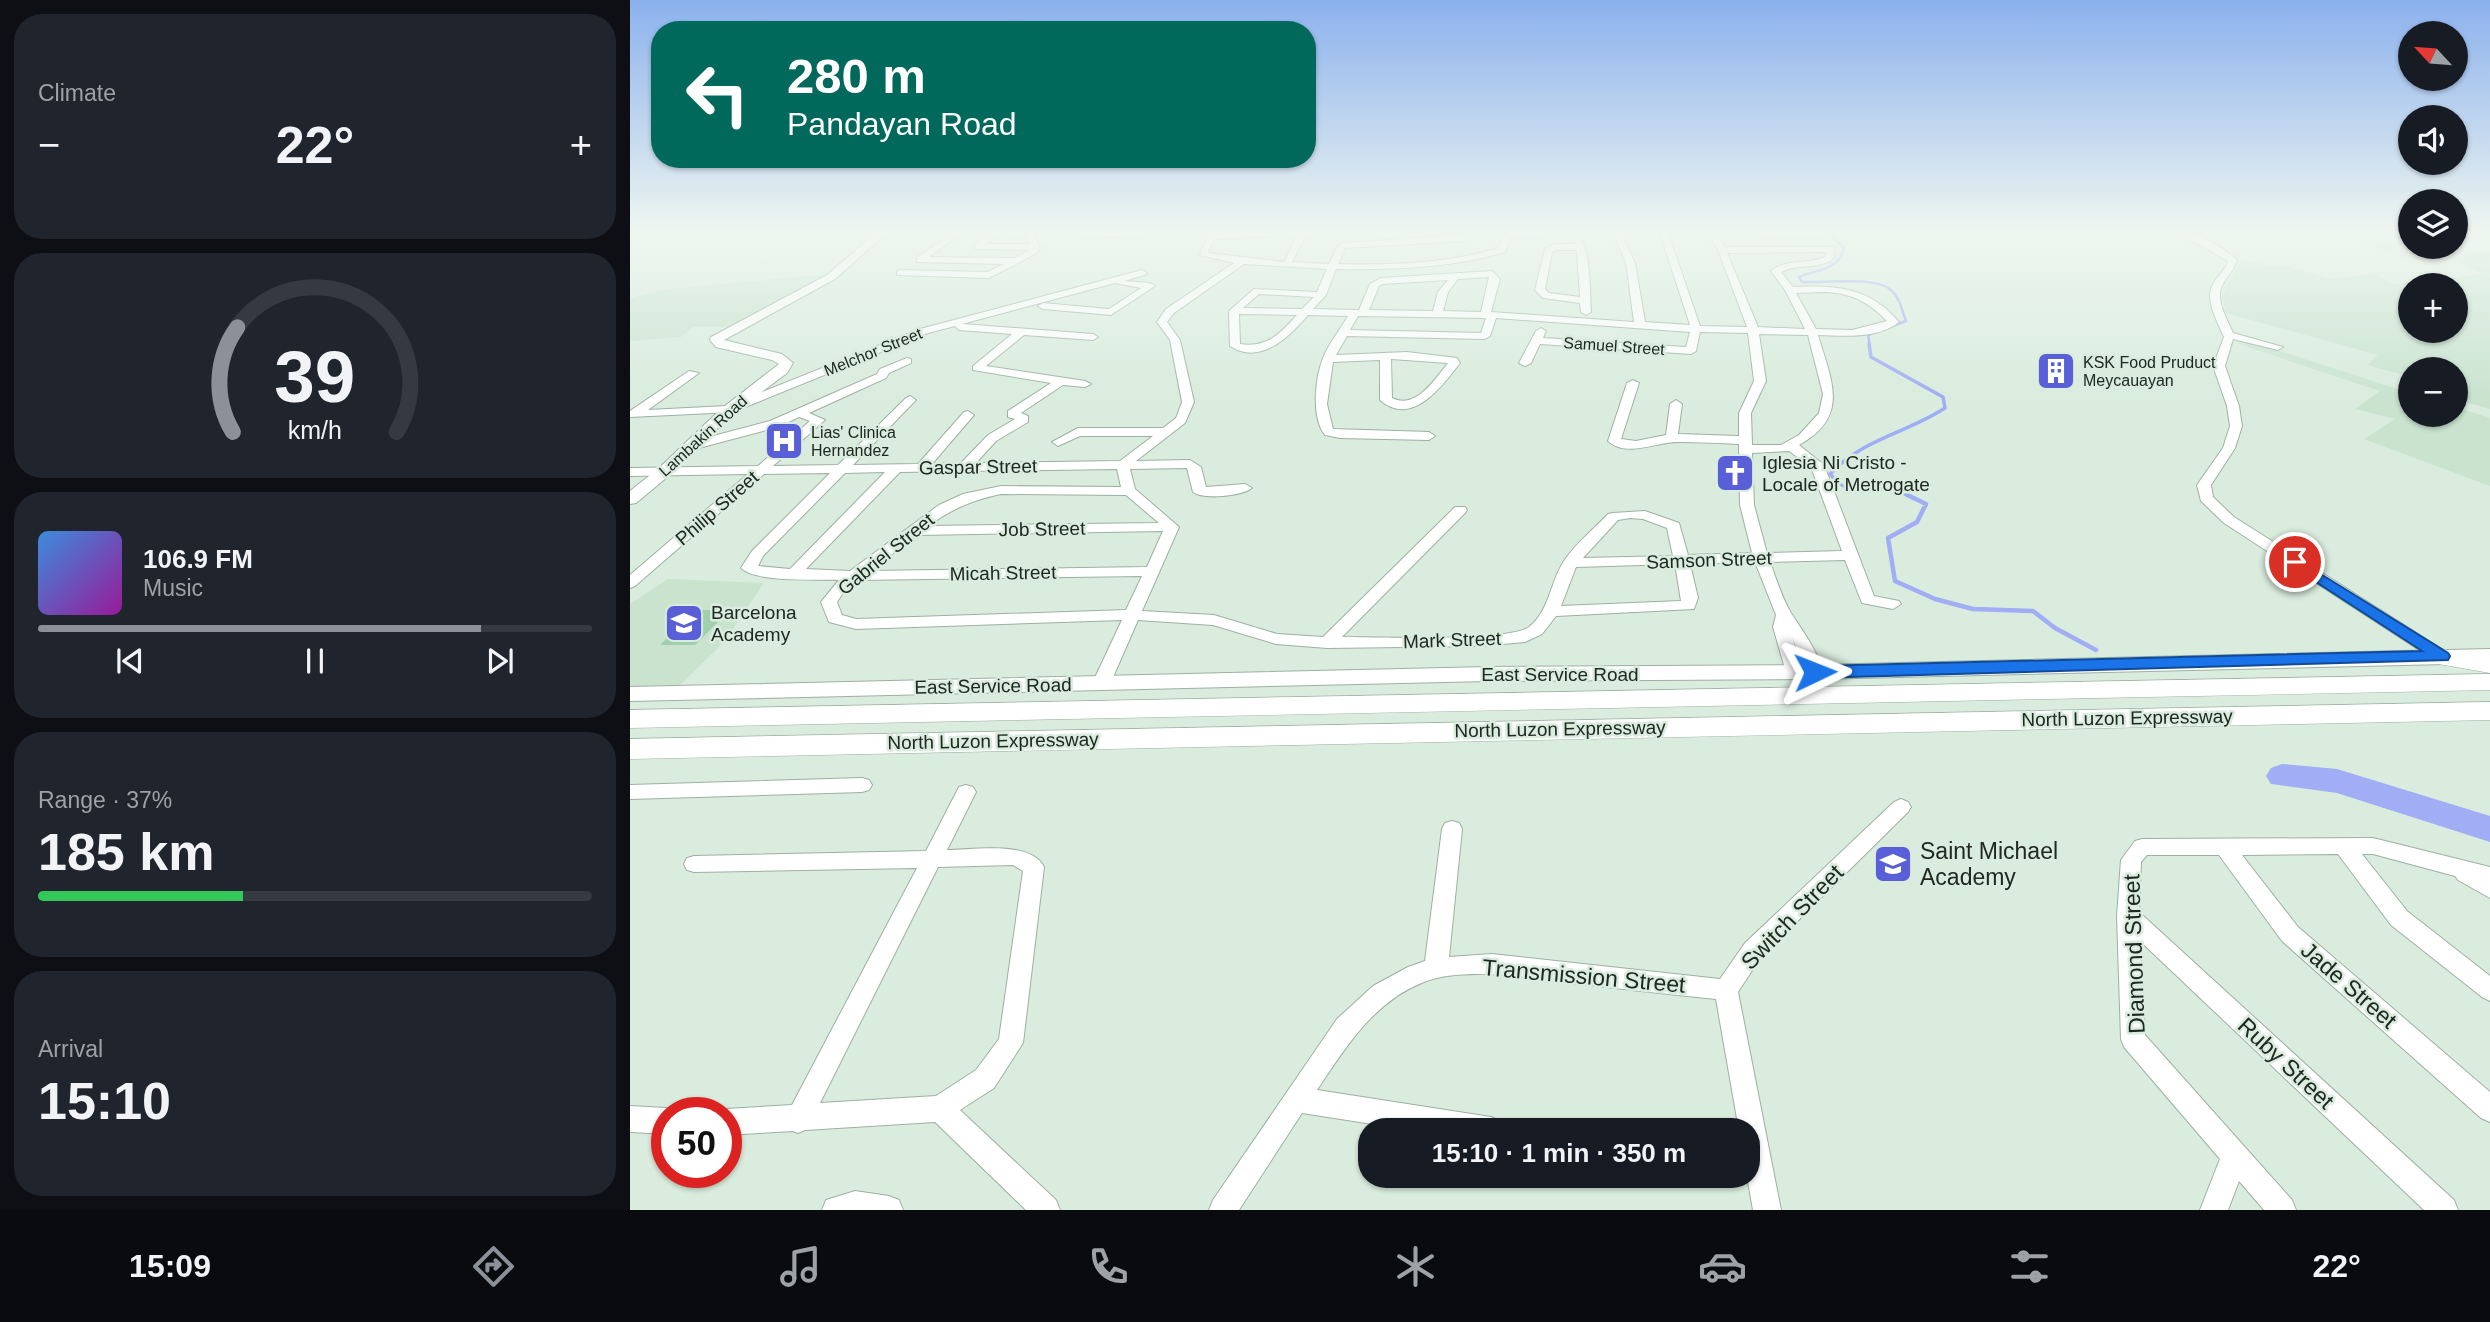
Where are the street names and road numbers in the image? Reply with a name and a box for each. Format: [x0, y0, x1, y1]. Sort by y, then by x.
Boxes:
street label: Melchor Street [822, 324, 925, 379]
street label: Samuel Street [1563, 334, 1666, 358]
street label: Lambakin Road [656, 392, 750, 480]
street label: Gaspar Street [919, 455, 1038, 479]
street label: Philip Street [671, 466, 763, 550]
street label: Gabriel Street [834, 509, 939, 599]
street label: Job Street [999, 518, 1086, 540]
street label: Samson Street [1646, 547, 1773, 573]
street label: Micah Street [949, 562, 1057, 584]
street label: Mark Street [1403, 628, 1502, 652]
street label: East Service Road [1481, 664, 1639, 685]
street label: East Service Road [914, 674, 1072, 698]
street label: North Luzon Expressway [2021, 706, 2233, 730]
street label: North Luzon Expressway [1454, 717, 1666, 741]
street label: North Luzon Expressway [887, 729, 1099, 753]
street label: Switch Street [1736, 859, 1849, 975]
street label: Diamond Street [2118, 873, 2150, 1034]
street label: Jade Street [2296, 937, 2402, 1034]
street label: Transmission Street [1481, 954, 1687, 998]
street label: Ruby Street [2233, 1012, 2340, 1114]

